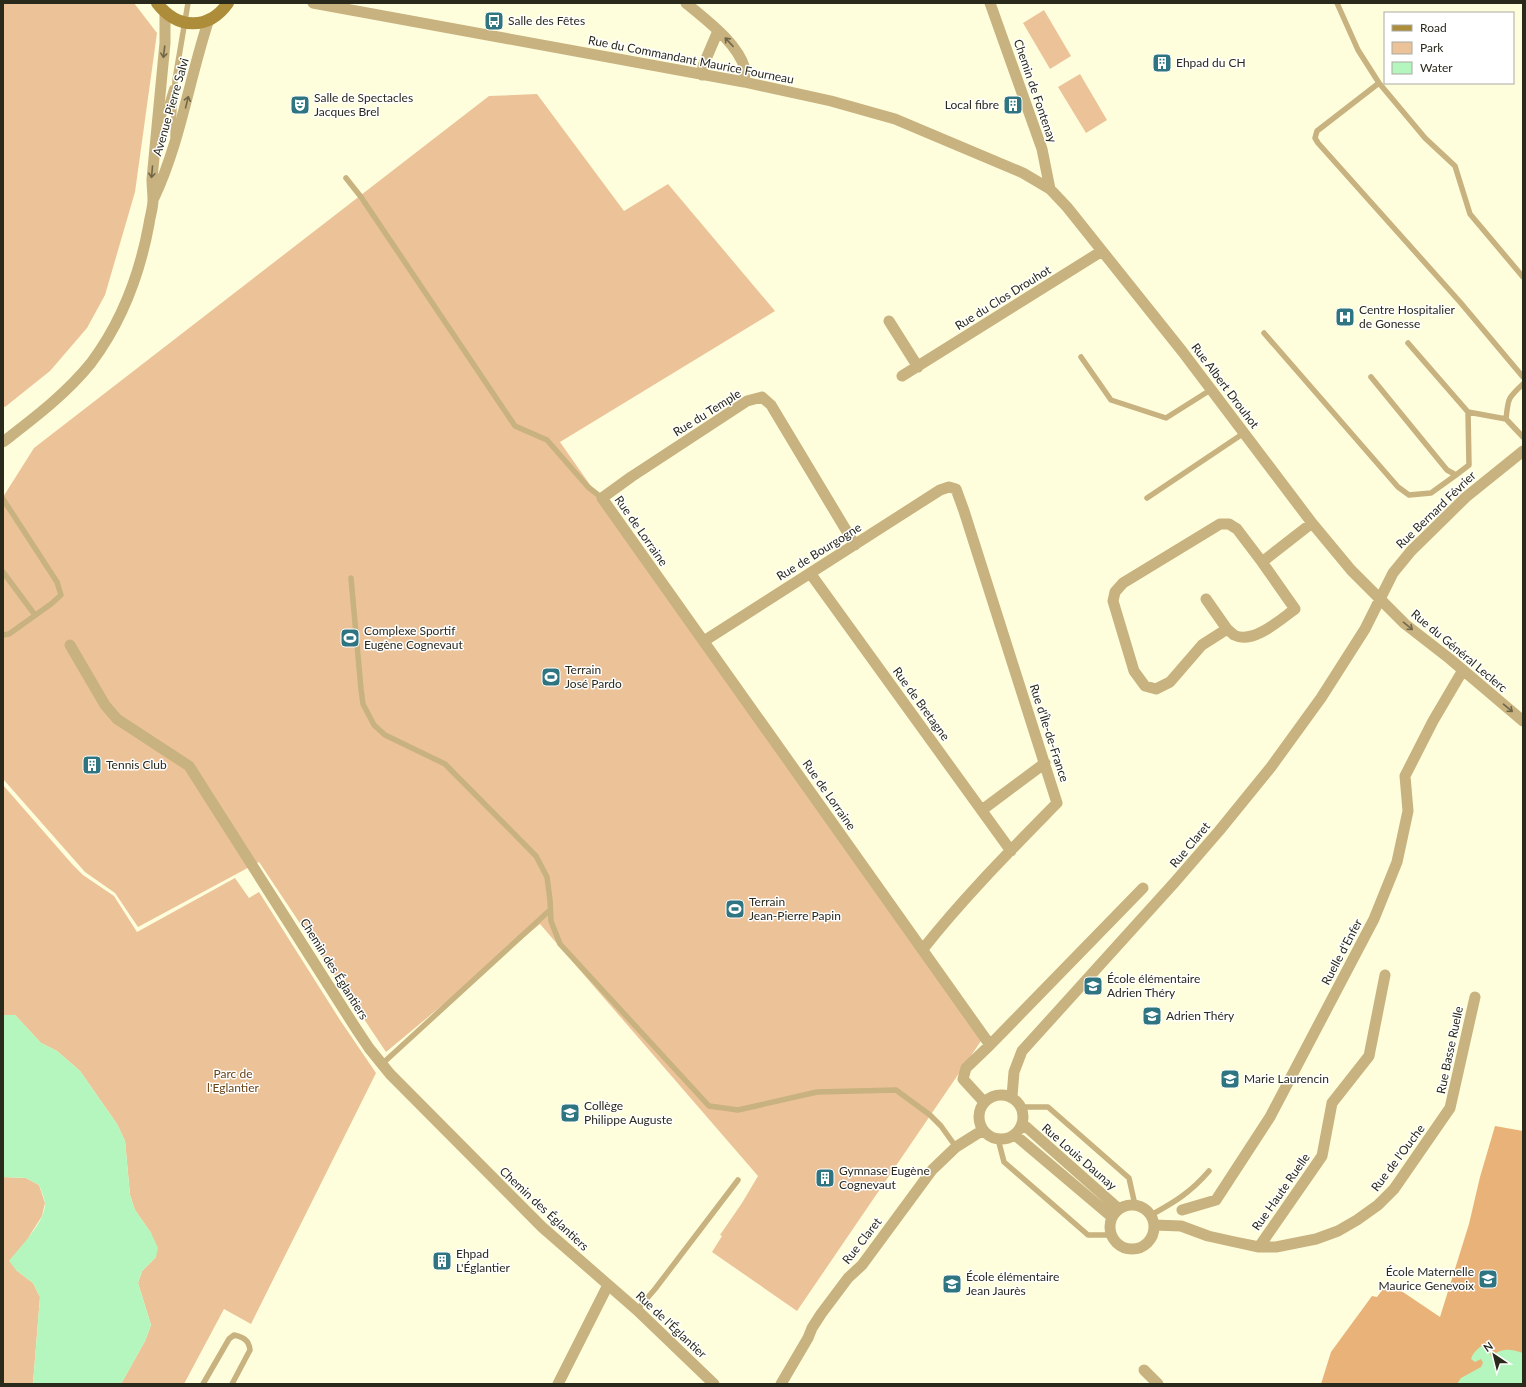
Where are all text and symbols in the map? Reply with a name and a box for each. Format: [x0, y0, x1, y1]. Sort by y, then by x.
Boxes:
bus stop icon: Salle des Fêtes [483, 10, 505, 32]
legend [1384, 12, 1514, 84]
place label: Salle des Fêtes [508, 13, 585, 28]
text: Road [1420, 20, 1447, 35]
street label: Rue du Commandant Maurice Fourneau [587, 32, 795, 87]
street label: Chemin de Fontenay [1011, 37, 1061, 145]
one-way arrow [725, 38, 734, 48]
text: Park [1420, 40, 1444, 55]
one-way arrow [160, 45, 168, 58]
building icon: Ehpad du CH [1151, 52, 1173, 74]
place label: Ehpad du CH [1176, 55, 1246, 70]
street label: Avenue Pierre Salvi [149, 56, 192, 158]
text: Water [1420, 60, 1453, 75]
place label: Salle de Spectacles Jacques Brel [314, 90, 413, 119]
theatre icon: Salle de Spectacles Jacques Brel [289, 94, 311, 116]
building icon: Local fibre [1002, 94, 1024, 116]
one-way arrow [184, 96, 192, 109]
place label: Local fibre [945, 97, 999, 112]
one-way arrow [149, 165, 156, 178]
street label: Rue du Clos Drouhot [952, 262, 1054, 333]
place label: Centre Hospitalier de Gonesse [1359, 302, 1456, 331]
hospital icon: Centre Hospitalier de Gonesse [1334, 306, 1356, 328]
street label: Rue Albert Drouhot [1188, 340, 1263, 432]
street label: Rue du Temple [670, 386, 743, 439]
street label: Rue Bernard Février [1393, 467, 1479, 551]
street label: Rue de Lorraine [612, 493, 671, 569]
street label: Rue de Bourgogne [774, 519, 864, 584]
street label: Rue du Général Leclerc [1408, 606, 1511, 695]
one-way arrow [1403, 621, 1413, 630]
place label: Complexe Sportif Eugène Cognevaut [364, 623, 463, 652]
sports icon: Complexe Sportif Eugène Cognevaut [339, 627, 361, 649]
place label: Terrain José Pardo [565, 662, 622, 691]
street label: Rue de Bretagne [890, 664, 953, 743]
sports icon: Terrain José Pardo [540, 666, 562, 688]
street label: Rue d'Île-de-France [1027, 682, 1072, 784]
one-way arrow [1503, 704, 1514, 713]
building icon: Tennis Club [81, 754, 103, 776]
place label: Tennis Club [106, 757, 167, 772]
street label: Rue de Lorraine [800, 757, 859, 833]
street label: Rue Claret [1166, 818, 1213, 871]
place label: Terrain Jean-Pierre Papin [749, 894, 841, 923]
sports icon: Terrain Jean-Pierre Papin [724, 898, 746, 920]
street label: Chemin des Églantiers [297, 915, 372, 1022]
street label: Ruelle d'Enfer [1318, 916, 1366, 987]
place label: École élémentaire Adrien Théry [1107, 971, 1200, 1000]
school or university icon: École élémentaire Adrien Théry [1082, 975, 1104, 997]
school or university icon: Adrien Théry [1141, 1005, 1163, 1027]
street label: Rue Basse Ruelle [1433, 1005, 1466, 1095]
place label: Adrien Théry [1166, 1008, 1235, 1023]
park label: Parc de l'Eglantier [207, 1066, 260, 1095]
school or university icon: Marie Laurencin [1219, 1068, 1241, 1090]
place label: Marie Laurencin [1244, 1071, 1329, 1086]
place label: Collège Philippe Auguste [584, 1098, 672, 1127]
school or university icon: Collège Philippe Auguste [559, 1102, 581, 1124]
street label: Rue Louis Daunay [1039, 1120, 1120, 1194]
street label: Rue de l'Ouche [1368, 1121, 1428, 1194]
street label: Rue Haute Ruelle [1248, 1150, 1313, 1233]
street label: Chemin des Églantiers [497, 1163, 592, 1254]
place label: Gymnase Eugène Cognevaut [839, 1163, 930, 1192]
building icon: Gymnase Eugène Cognevaut [814, 1167, 836, 1189]
street label: Rue Claret [839, 1214, 885, 1267]
place label: Ehpad L'Églantier [456, 1246, 511, 1275]
building icon: Ehpad L'Églantier [431, 1250, 453, 1272]
place label: École Maternelle Maurice Genevoix [1378, 1264, 1474, 1293]
school or university icon: École Maternelle Maurice Genevoix [1477, 1268, 1499, 1290]
place label: École élémentaire Jean Jaurès [966, 1269, 1059, 1298]
school or university icon: École élémentaire Jean Jaurès [941, 1273, 963, 1295]
street label: Rue de l'Églantier [633, 1288, 710, 1362]
north arrow [1474, 1335, 1514, 1375]
text: N [1481, 1339, 1495, 1354]

